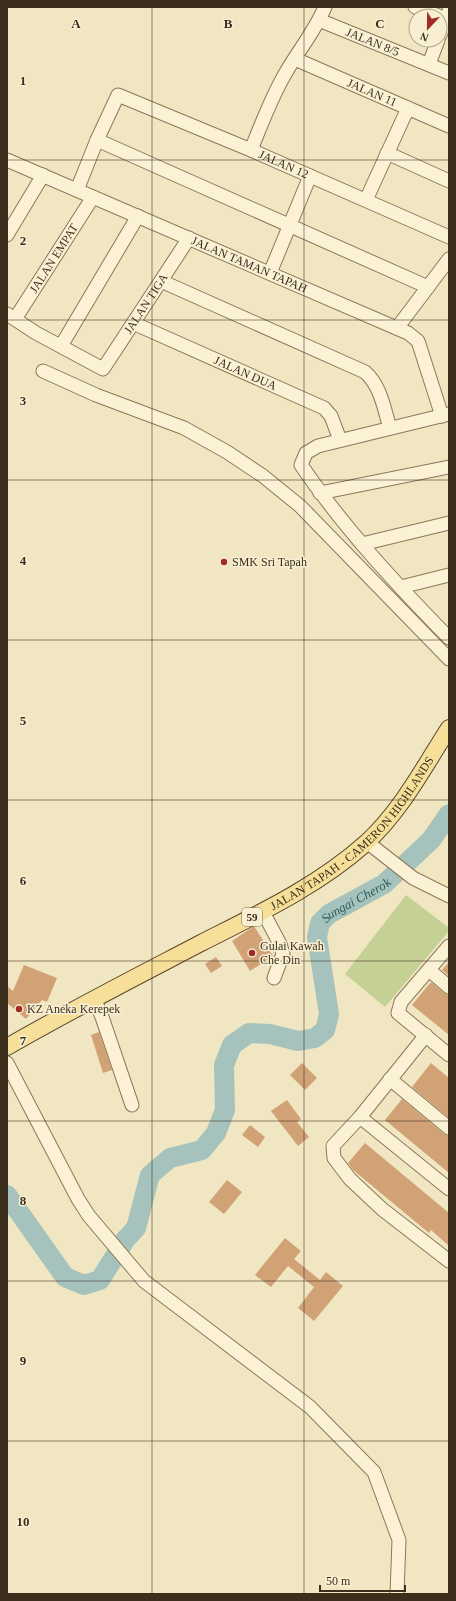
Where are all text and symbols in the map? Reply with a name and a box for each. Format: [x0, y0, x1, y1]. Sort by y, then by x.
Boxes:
north arrow [408, 8, 448, 48]
text: A [71, 16, 81, 31]
text: B [224, 16, 233, 31]
text: C [375, 16, 385, 31]
street label: JALAN 8/5 [344, 25, 401, 59]
text: N [418, 30, 430, 44]
text: 1 [20, 73, 26, 88]
street label: JALAN 11 [345, 76, 399, 109]
street label: JALAN 12 [256, 147, 311, 181]
street label: JALAN EMPAT [27, 221, 81, 296]
text: 2 [20, 233, 26, 248]
street label: JALAN TAMAN TAPAH [189, 233, 310, 296]
street label: JALAN TIGA [121, 270, 171, 336]
street label: JALAN DUA [212, 353, 279, 393]
text: 3 [20, 393, 27, 408]
text: 4 [20, 553, 27, 568]
place label: SMK Sri Tapah [232, 555, 307, 569]
marker: SMK Sri Tapah [219, 557, 229, 567]
text: 5 [20, 713, 27, 728]
street label: JALAN TAPAH - CAMERON HIGHLANDS [268, 754, 437, 913]
text: 6 [20, 873, 27, 888]
water label: Sungai Cherok [318, 875, 394, 926]
road number: 59 [242, 908, 262, 926]
place label: Gulai Kawah Che Din [260, 939, 324, 967]
marker: Gulai Kawah Che Din [247, 948, 257, 958]
place label: KZ Aneka Kerepek [27, 1002, 120, 1016]
marker: KZ Aneka Kerepek [14, 1004, 24, 1014]
text: 7 [20, 1033, 27, 1048]
text: 8 [20, 1193, 27, 1208]
text: 9 [20, 1353, 27, 1368]
text: 10 [17, 1514, 30, 1529]
scale bar [320, 1567, 405, 1593]
text: 50 m [326, 1574, 351, 1588]

